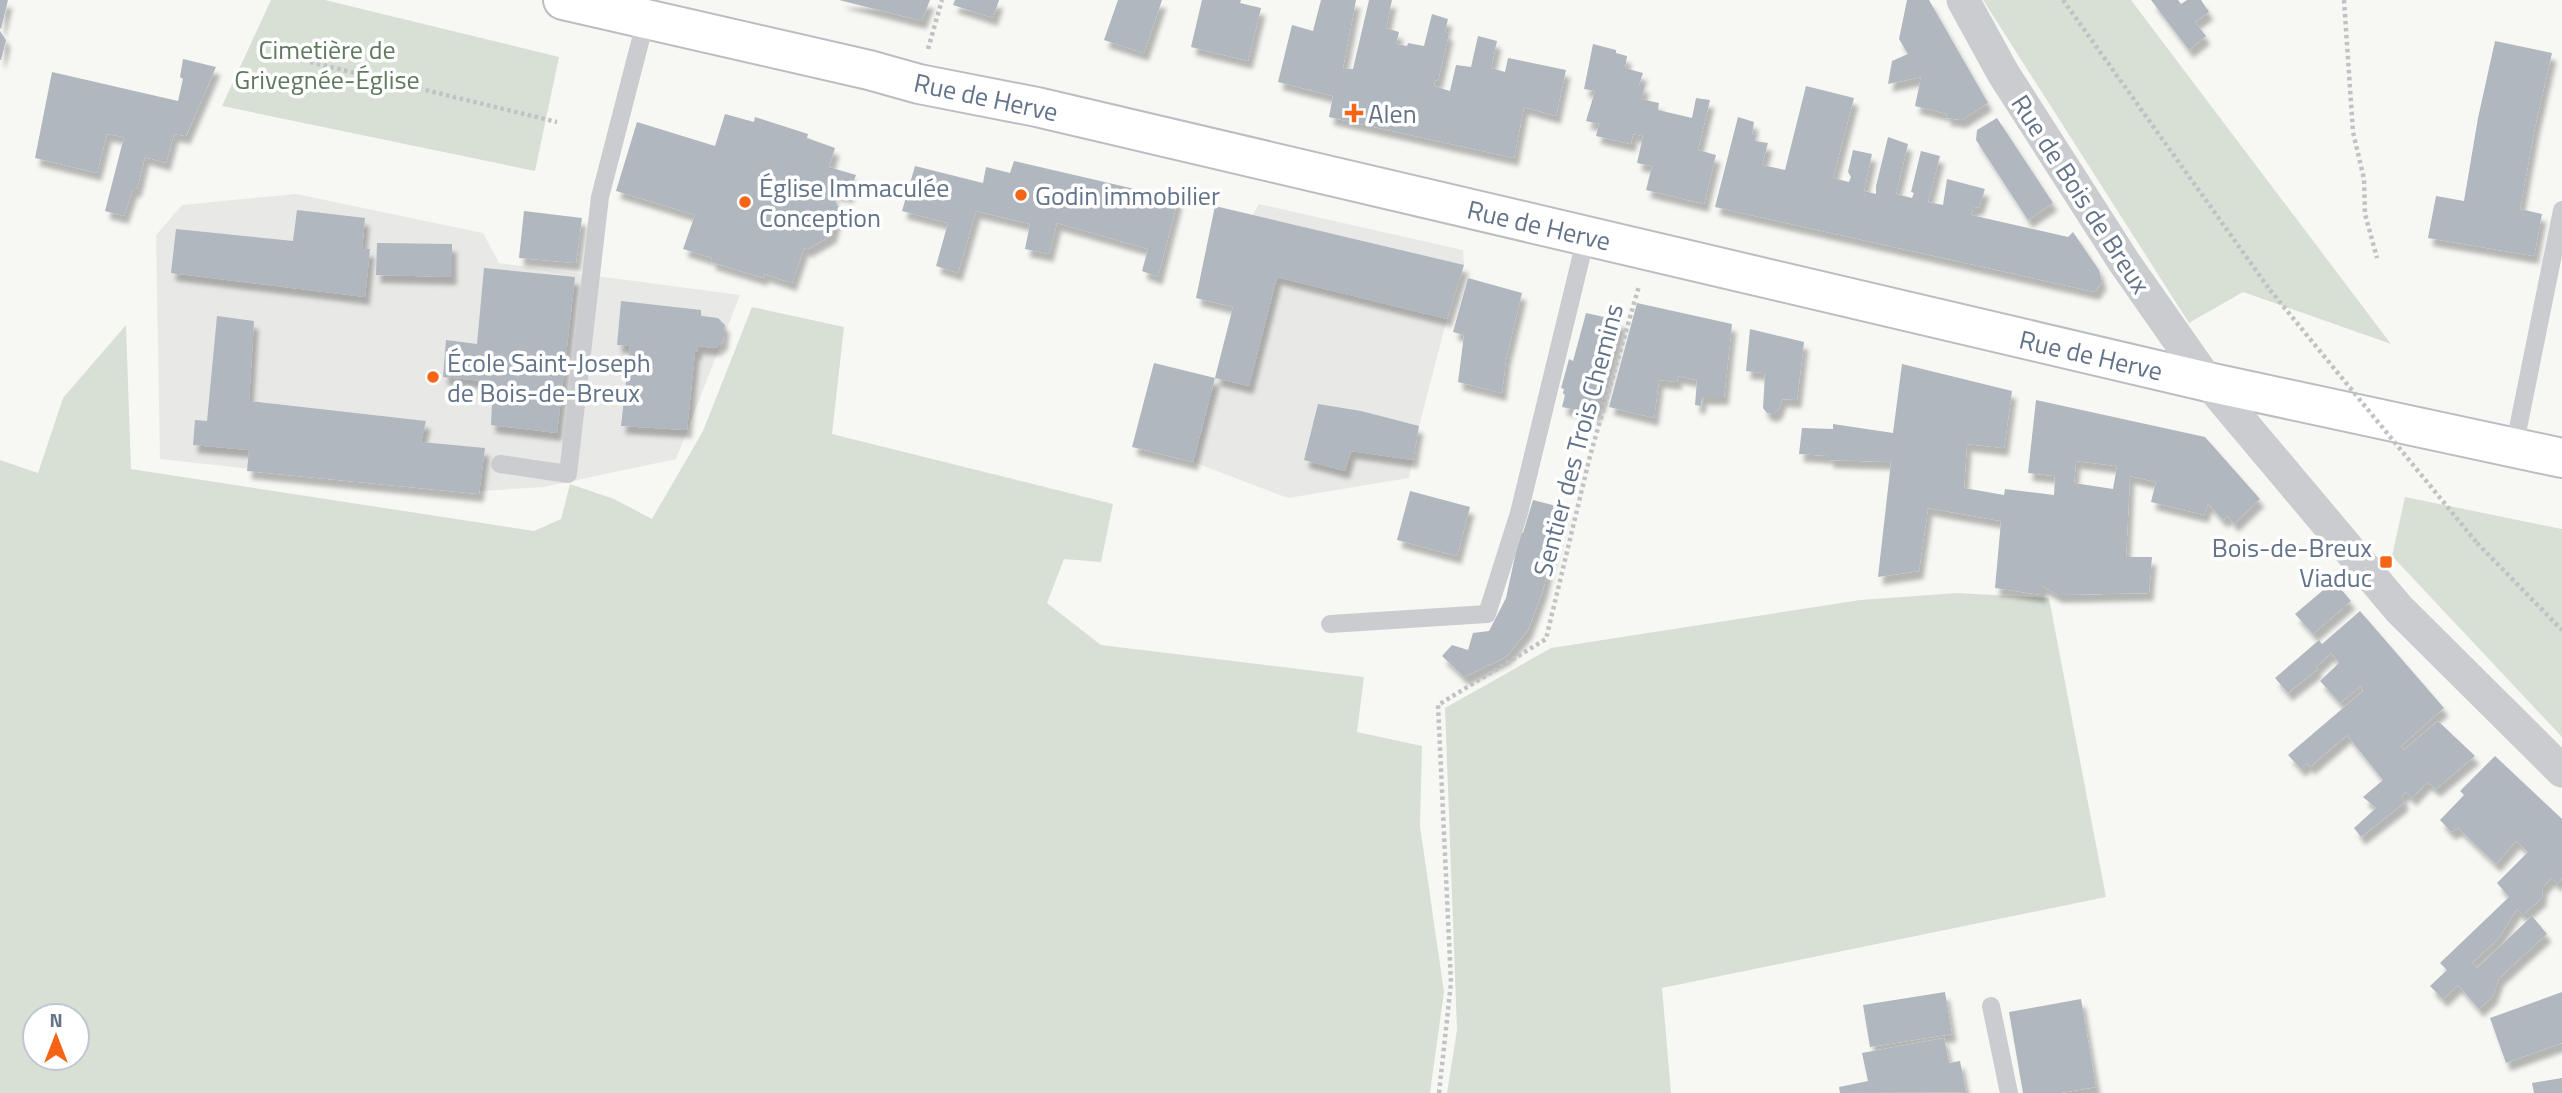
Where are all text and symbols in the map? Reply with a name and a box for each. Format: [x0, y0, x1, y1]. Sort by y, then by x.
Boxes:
park label: Cimetière de Grivegnée-Église [234, 30, 420, 99]
street label: Rue de Herve [910, 63, 1062, 131]
street label: Rue de Bois de Breux [2002, 87, 2160, 301]
place label: Alen [1368, 94, 1417, 133]
marker: Alen [1346, 105, 1362, 121]
place label: Église Immaculée Conception [759, 168, 949, 237]
place label: Godin immobilier [1035, 176, 1220, 215]
marker: Godin immobilier [1013, 187, 1029, 203]
street label: Rue de Herve [1463, 190, 1615, 260]
marker: Église Immaculée Conception [737, 194, 753, 210]
street label: Sentier des Trois Chemins [1523, 299, 1633, 581]
street label: Rue de Herve [2015, 320, 2167, 390]
place label: École Saint-Joseph de Bois-de-Breux [447, 343, 651, 412]
marker: École Saint-Joseph de Bois-de-Breux [425, 369, 441, 385]
place label: Bois-de-Breux Viaduc [2212, 528, 2372, 597]
marker: Bois-de-Breux Viaduc [2378, 554, 2394, 570]
north arrow [21, 1002, 91, 1072]
text: N [49, 1005, 63, 1034]

